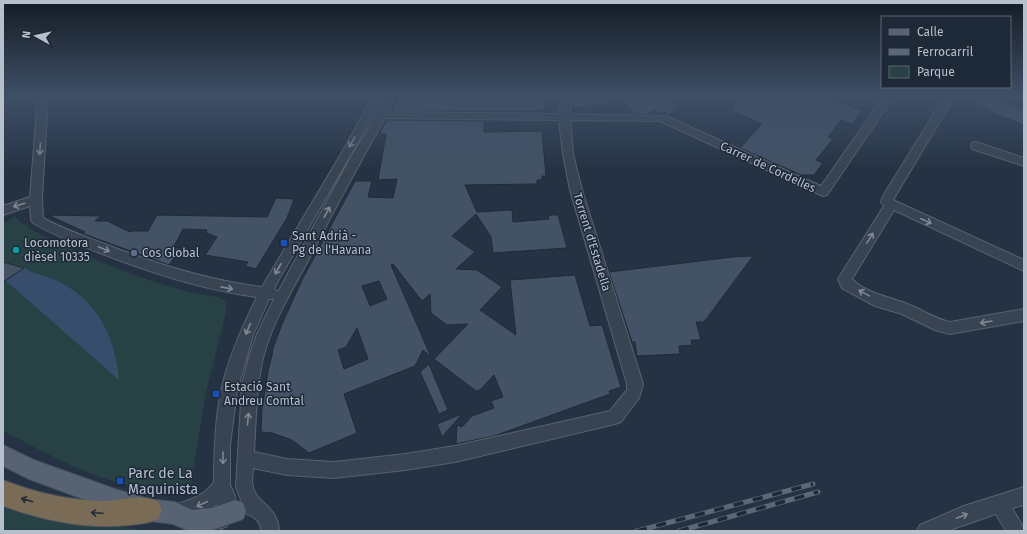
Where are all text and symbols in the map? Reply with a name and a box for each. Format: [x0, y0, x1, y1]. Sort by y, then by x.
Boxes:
north arrow [16, 16, 56, 56]
legend [881, 16, 1011, 88]
text: Calle [917, 25, 944, 39]
text: N [20, 30, 34, 39]
text: Ferrocarril [917, 45, 974, 59]
text: Parque [917, 65, 955, 79]
one-way arrow [348, 136, 356, 148]
street label: Carrer de Cordelles [718, 139, 818, 195]
one-way arrow [36, 142, 43, 155]
street label: Torrent d'Estadella [570, 191, 614, 293]
one-way arrow [13, 202, 26, 209]
one-way arrow [324, 206, 332, 218]
one-way arrow [920, 218, 932, 225]
place label: Sant Adrià - Pg de l'Havana [292, 229, 371, 257]
one-way arrow [866, 233, 874, 244]
place label: Locomotora dièsel 10335 [24, 236, 90, 264]
marker: Sant Adrià - Pg de l'Havana [279, 238, 289, 248]
marker: Locomotora dièsel 10335 [11, 245, 21, 255]
one-way arrow [97, 246, 109, 253]
place label: Cos Global [142, 246, 200, 260]
marker: Cos Global [129, 248, 139, 258]
one-way arrow [273, 263, 281, 275]
one-way arrow [220, 285, 233, 293]
one-way arrow [858, 288, 870, 296]
one-way arrow [980, 318, 993, 326]
one-way arrow [244, 323, 251, 335]
place label: Estació Sant Andreu Comtal [224, 380, 304, 408]
marker: Estació Sant Andreu Comtal [211, 389, 221, 399]
one-way arrow [244, 413, 251, 426]
one-way arrow [219, 451, 226, 464]
place label: Parc de La Maquinista [128, 465, 198, 498]
marker: Parc de La Maquinista [115, 476, 125, 486]
one-way arrow [21, 496, 34, 503]
one-way arrow [197, 501, 209, 509]
one-way arrow [91, 510, 104, 517]
one-way arrow [956, 512, 969, 519]

